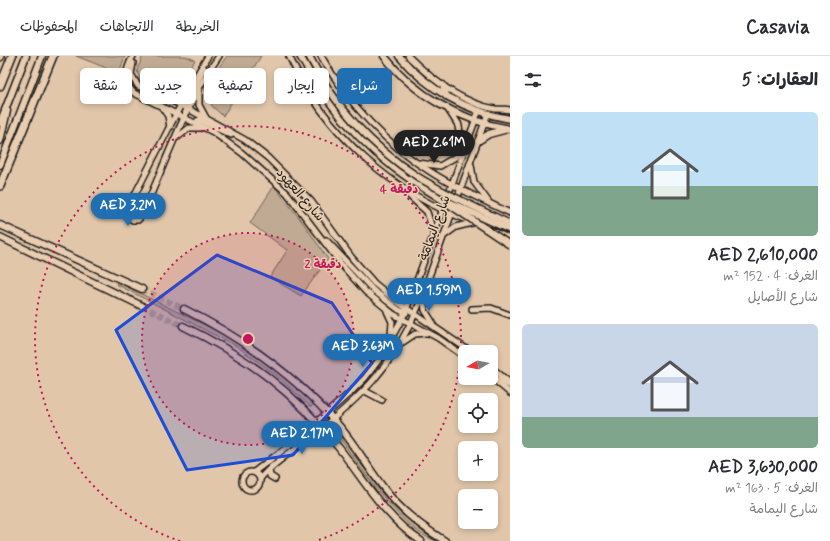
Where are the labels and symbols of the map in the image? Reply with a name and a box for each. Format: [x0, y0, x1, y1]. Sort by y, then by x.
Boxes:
pin: AED 2.61M [388, 130, 480, 164]
street label: شارع العهود [272, 165, 328, 225]
text: 4 دقيقة [380, 182, 418, 198]
pin: AED 3.2M [87, 193, 169, 227]
street label: شارع اليمامة [415, 193, 455, 263]
text: 2 دقيقة [305, 257, 342, 273]
pin: AED 1.59M [383, 278, 475, 312]
centre of rings [241, 332, 255, 346]
pin: AED 3.63M [317, 334, 409, 368]
north arrow [458, 345, 498, 385]
pin: AED 2.17M [256, 421, 348, 455]

